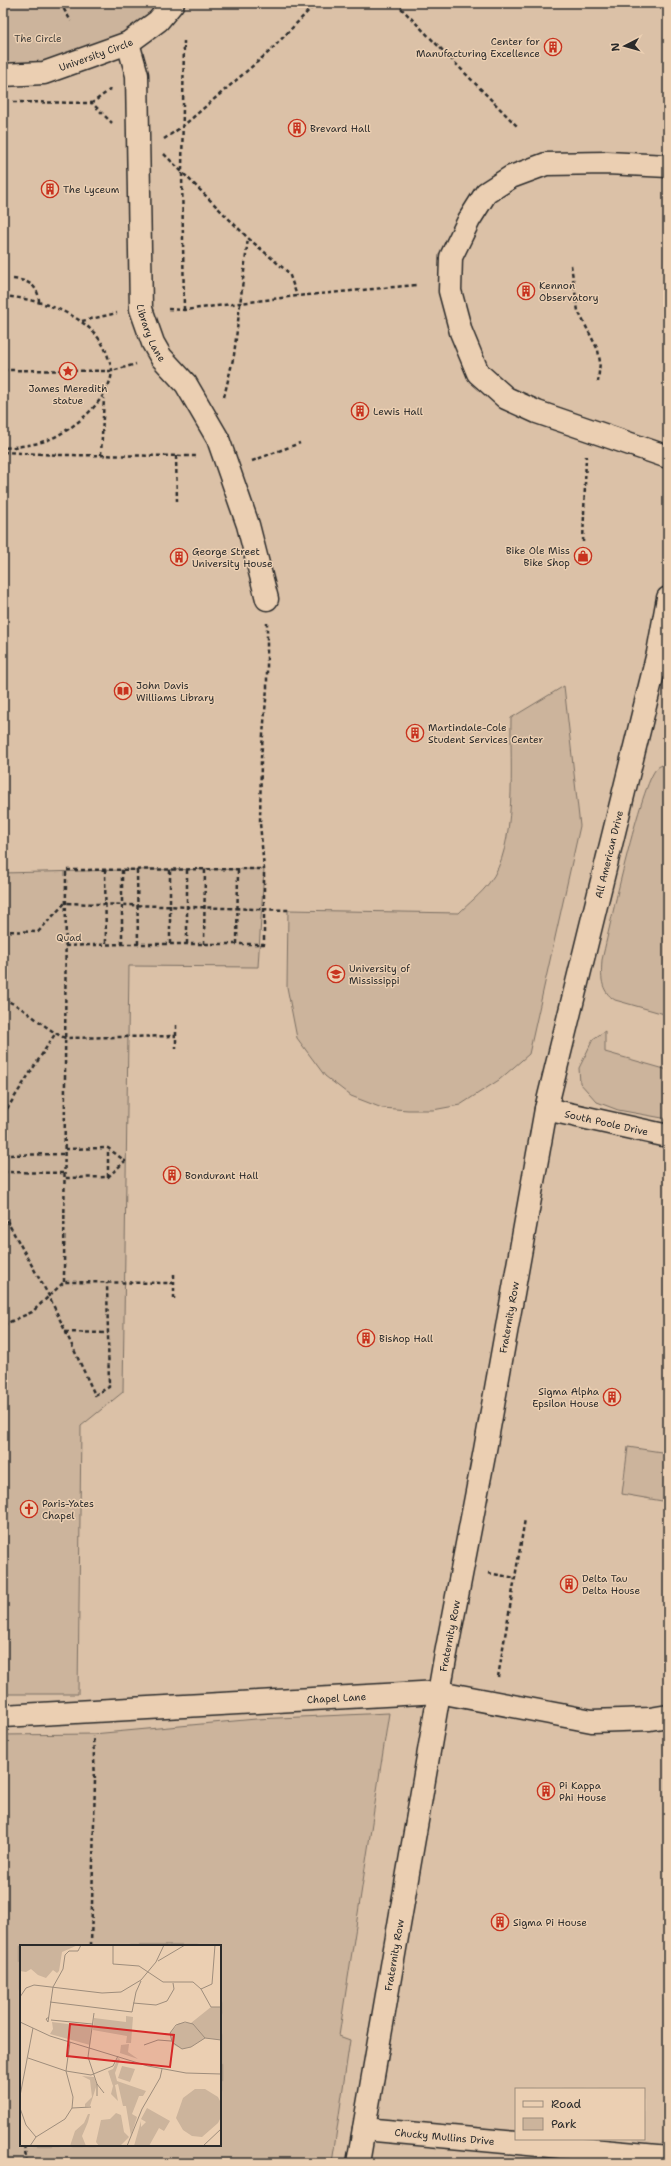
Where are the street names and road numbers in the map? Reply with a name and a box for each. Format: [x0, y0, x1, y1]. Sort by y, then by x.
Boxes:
street label: University Circle [57, 35, 136, 74]
street label: Library Lane [134, 304, 169, 365]
street label: All American Drive [592, 809, 626, 900]
street label: South Poole Drive [563, 1107, 650, 1138]
street label: Fraternity Row [496, 1280, 522, 1354]
street label: Fraternity Row [436, 1599, 463, 1673]
street label: Chapel Lane [306, 1690, 367, 1706]
street label: Fraternity Row [381, 1918, 406, 1992]
street label: Chucky Mullins Drive [394, 2125, 496, 2148]

